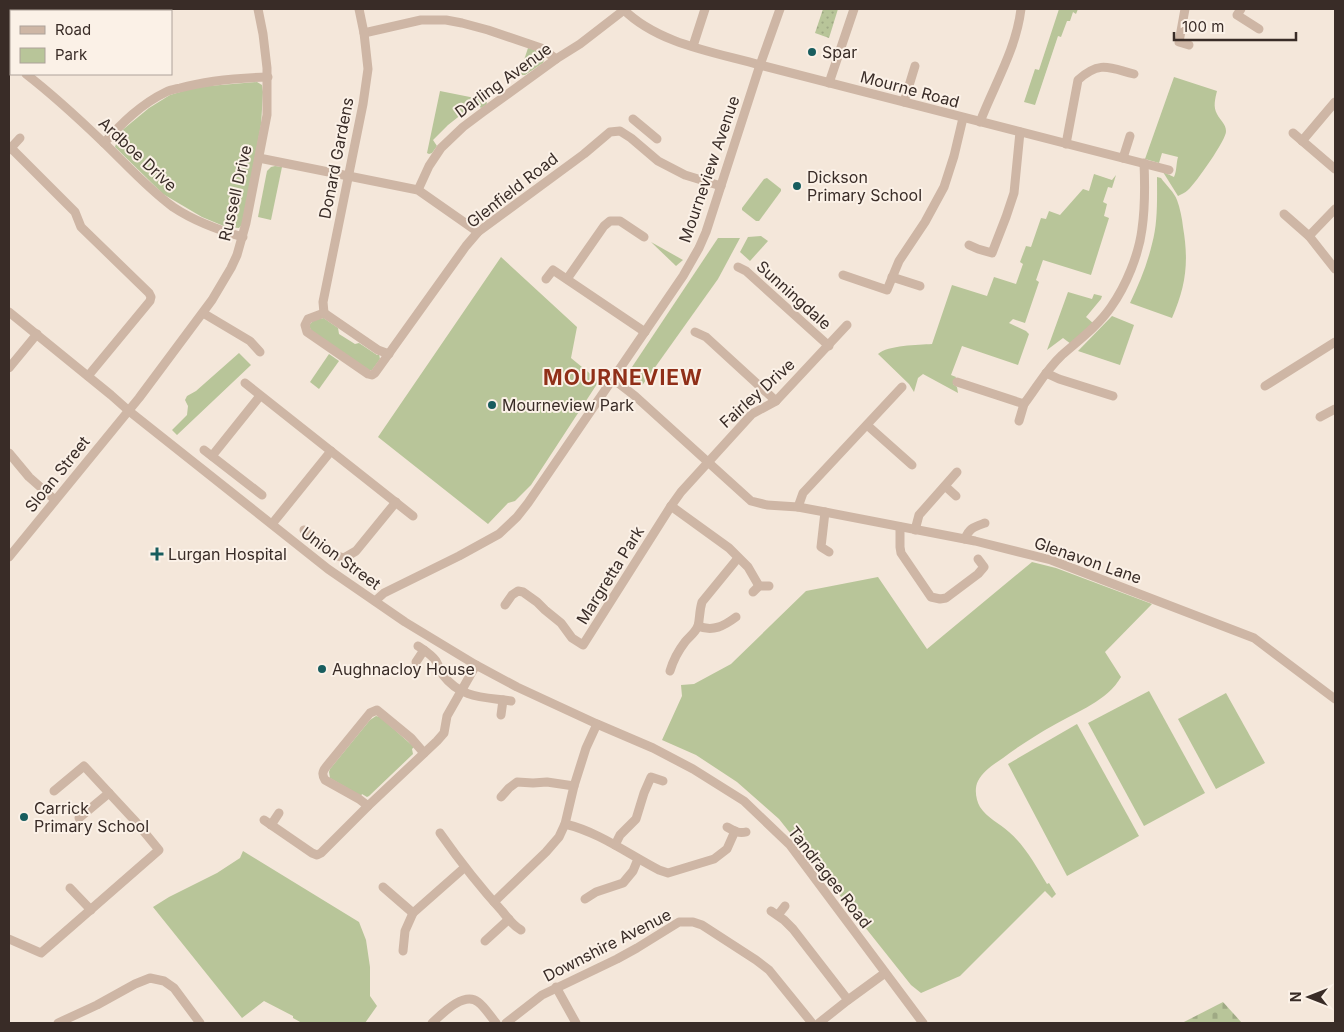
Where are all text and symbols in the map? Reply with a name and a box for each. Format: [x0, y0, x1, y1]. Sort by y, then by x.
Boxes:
legend [10, 10, 172, 75]
scale bar [1174, 10, 1296, 42]
text: 100 m [1182, 17, 1224, 36]
text: Road [55, 20, 91, 39]
street label: Darling Avenue [451, 38, 555, 122]
place label: Spar [822, 42, 857, 62]
text: Park [55, 45, 88, 64]
marker: Spar [806, 46, 818, 58]
street label: Mourne Road [858, 66, 962, 112]
street label: Mourneview Avenue [674, 93, 744, 245]
street label: Donard Gardens [314, 96, 358, 220]
street label: Ardboe Drive [95, 113, 181, 195]
street label: Russell Drive [214, 143, 256, 243]
street label: Glenfield Road [462, 148, 562, 232]
place label: Dickson Primary School [807, 167, 922, 205]
marker: Dickson Primary School [791, 180, 803, 192]
street label: Sunningdale [752, 256, 836, 334]
street label: Fairley Drive [715, 354, 799, 432]
district label: MOURNEVIEW [543, 365, 703, 390]
place label: Mourneview Park [502, 395, 634, 415]
marker: Mourneview Park [486, 399, 498, 411]
street label: Sloan Street [20, 432, 94, 516]
street label: Union Street [297, 522, 385, 594]
street label: Margretta Park [572, 522, 648, 628]
street label: Glenavon Lane [1032, 532, 1144, 588]
place label: Lurgan Hospital [168, 544, 287, 564]
marker: Lurgan Hospital [150, 547, 164, 561]
place label: Aughnacloy House [332, 659, 475, 679]
marker: Aughnacloy House [316, 663, 328, 675]
place label: Carrick Primary School [34, 798, 149, 836]
marker: Carrick Primary School [18, 811, 30, 823]
street label: Tandragee Road [784, 822, 876, 932]
street label: Downshire Avenue [540, 904, 674, 986]
north arrow [1284, 972, 1334, 1022]
text: N [1287, 992, 1304, 1002]

